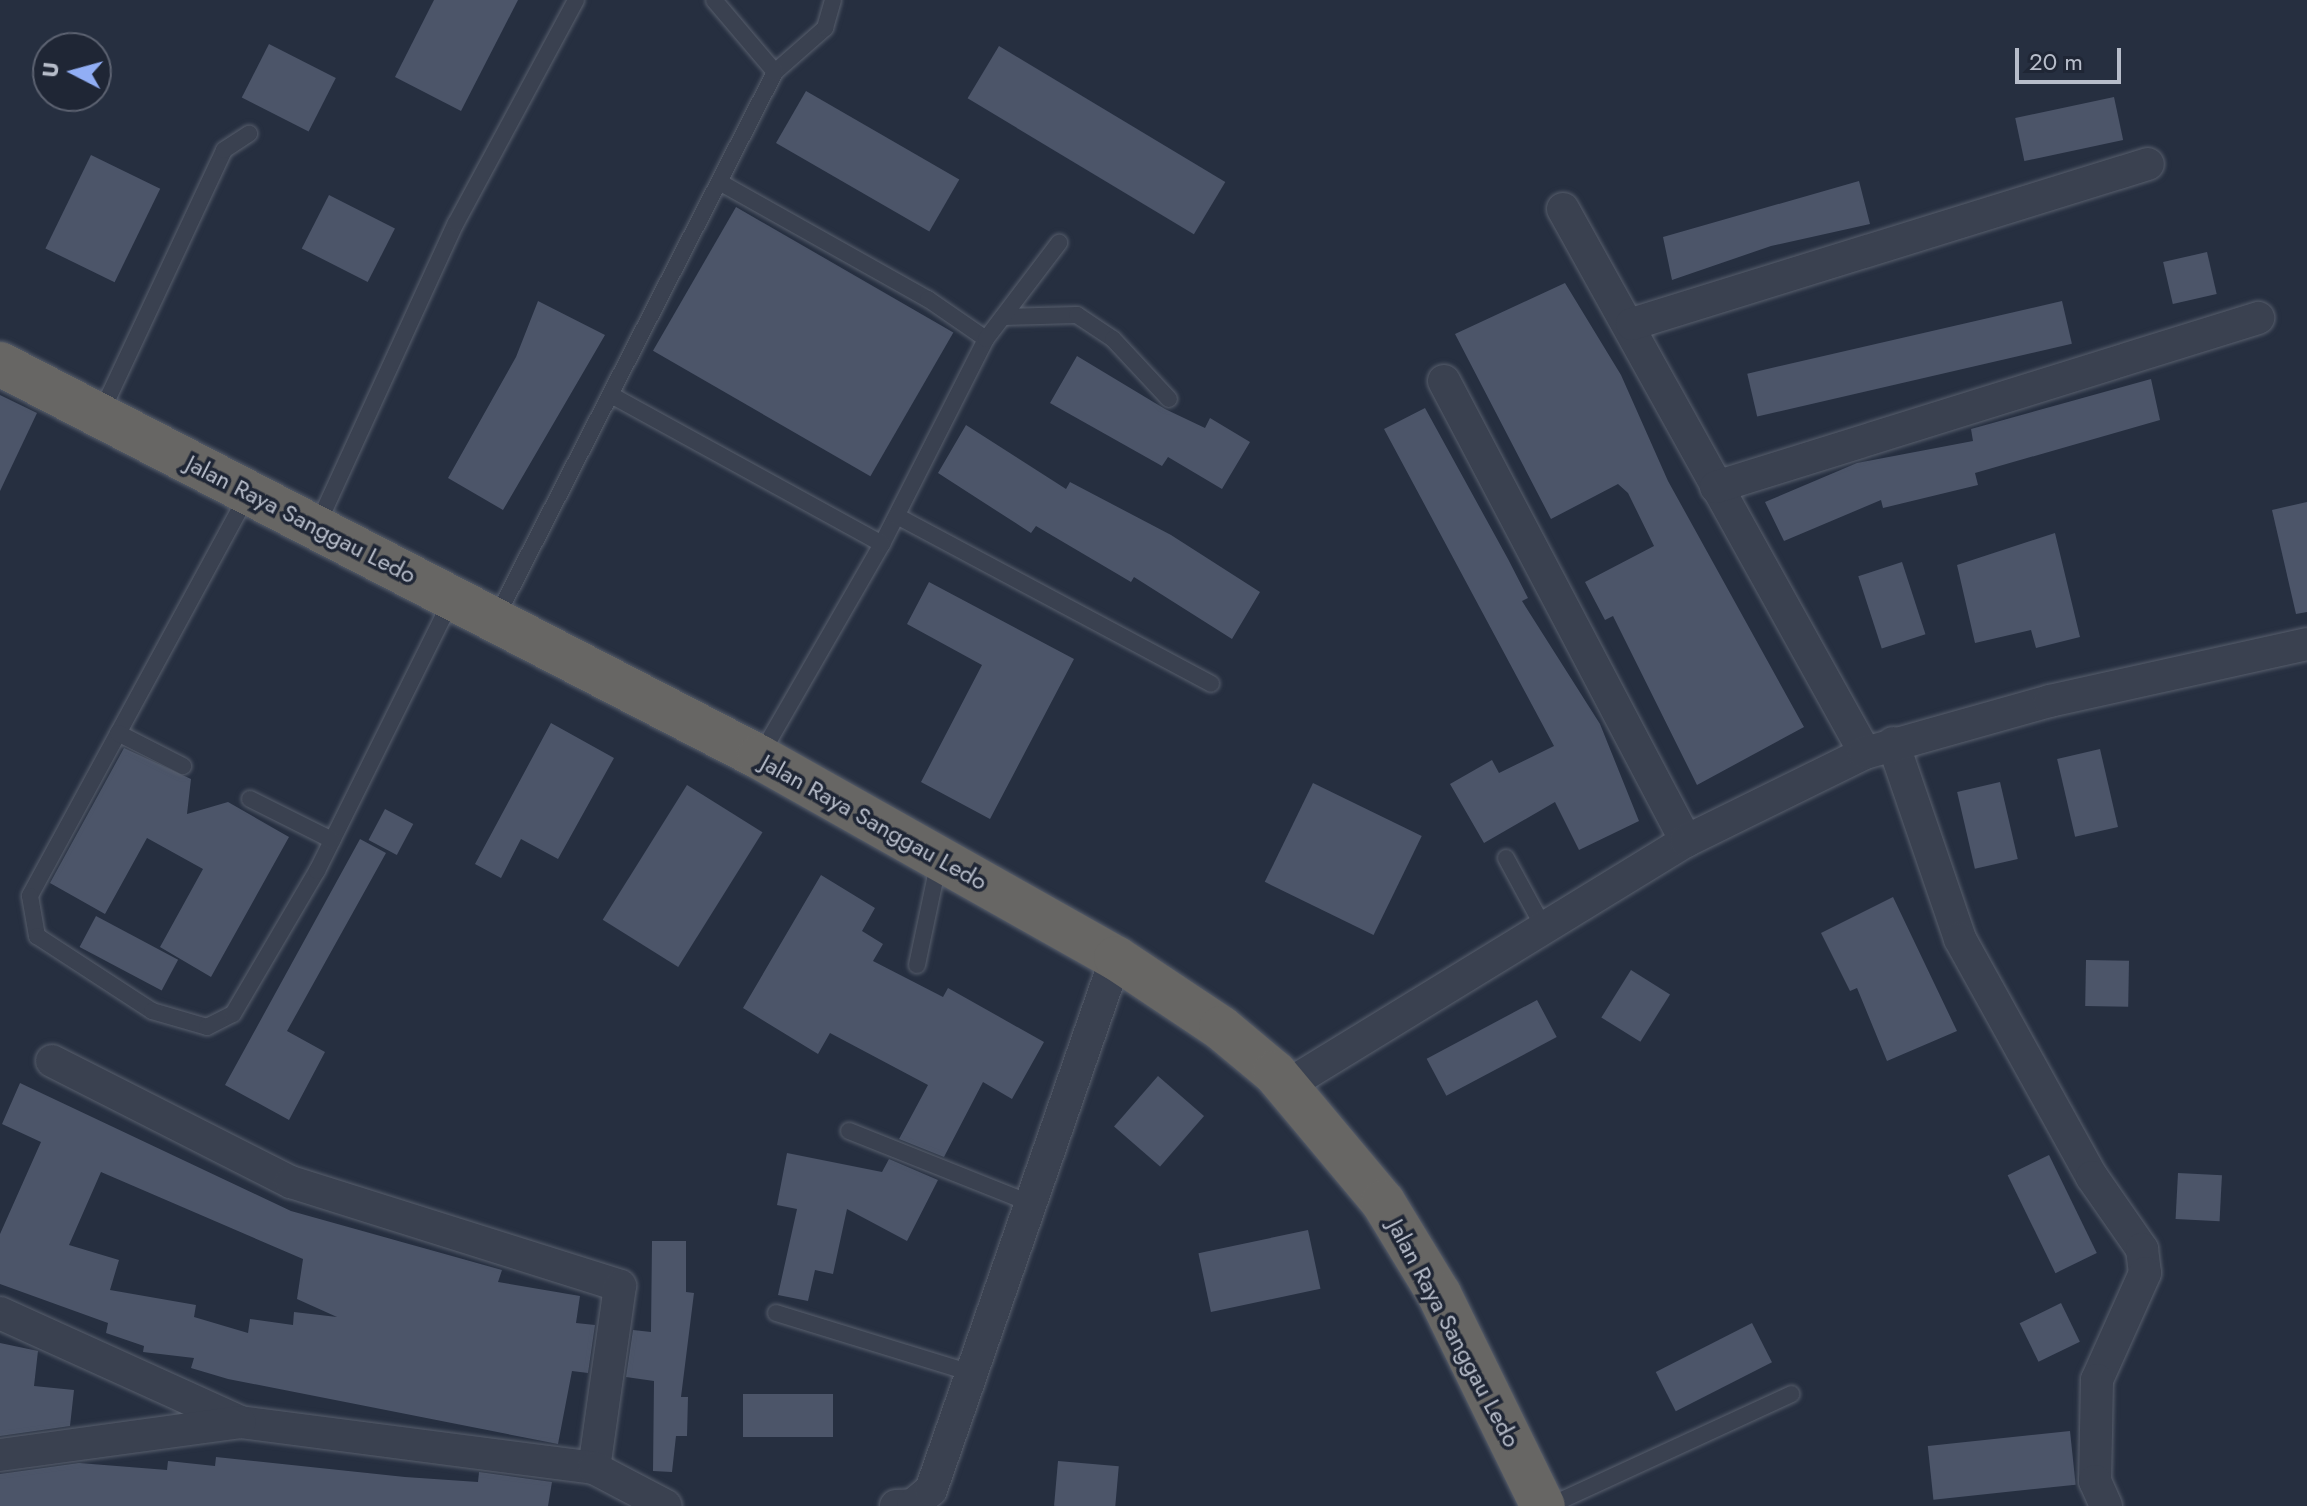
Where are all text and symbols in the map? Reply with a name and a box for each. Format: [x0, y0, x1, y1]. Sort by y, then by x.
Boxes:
north arrow [32, 32, 112, 112]
scale bar [2019, 32, 2125, 82]
text: 20 m [2029, 44, 2083, 79]
text: U [33, 60, 67, 79]
street label: Jalan Raya Sanggau Ledo [181, 448, 421, 590]
street label: Jalan Raya Sanggau Ledo [756, 748, 992, 896]
street label: Jalan Raya Sanggau Ledo [1382, 1214, 1526, 1452]

